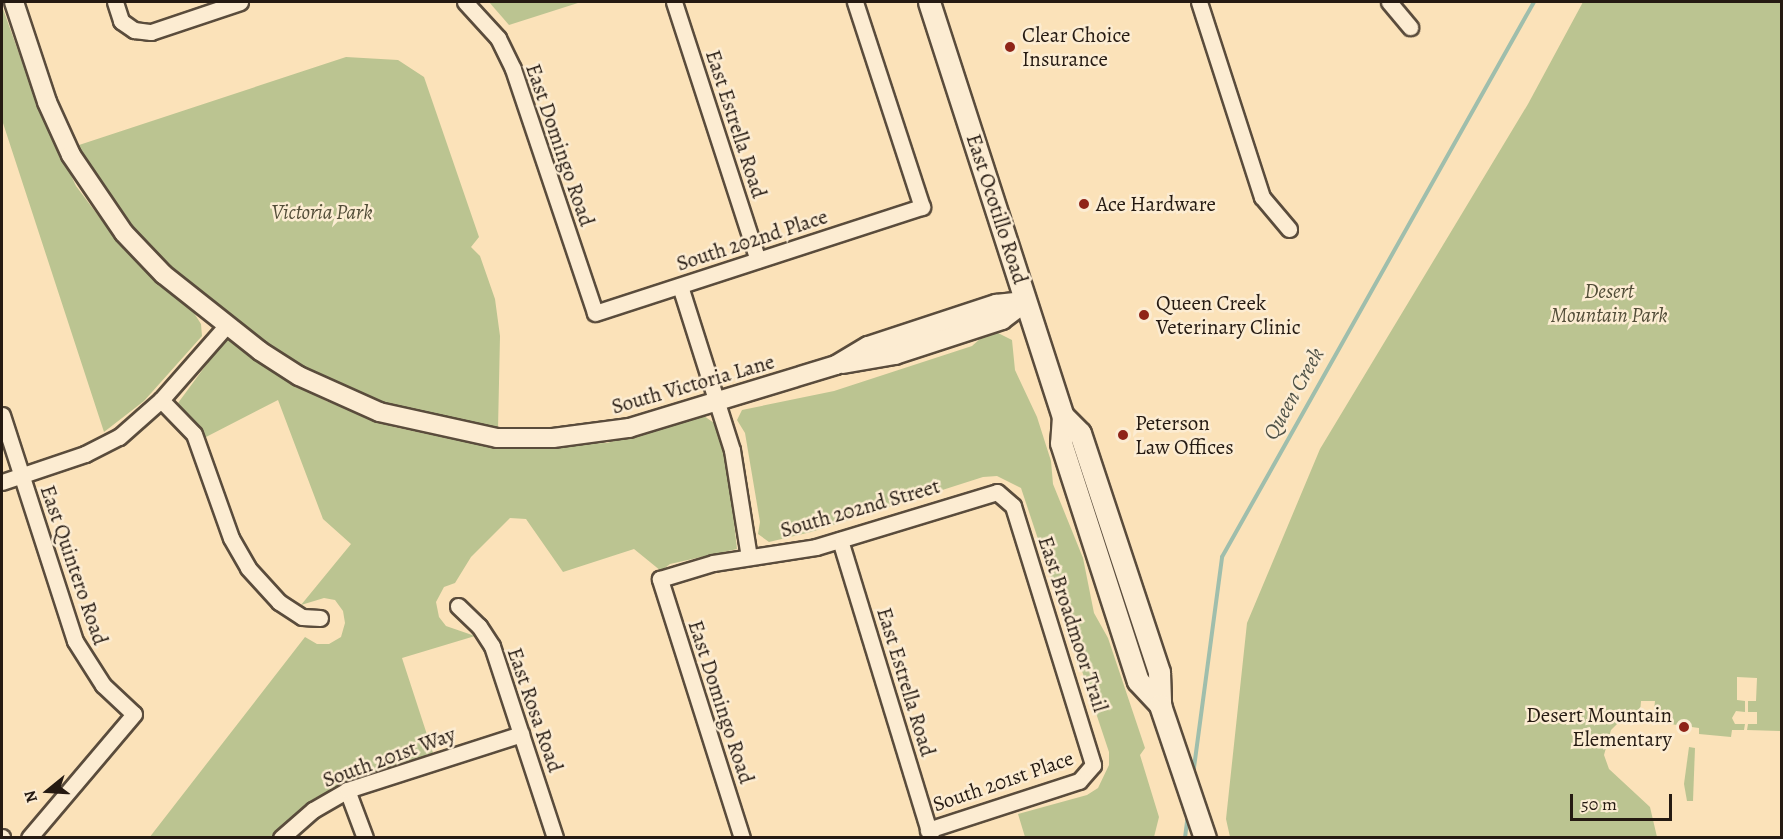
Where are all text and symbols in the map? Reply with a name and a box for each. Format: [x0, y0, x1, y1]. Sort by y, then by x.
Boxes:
place label: Clear Choice Insurance [1022, 22, 1130, 72]
marker: Clear Choice Insurance [1003, 40, 1017, 54]
street label: East Estrella Road [700, 47, 772, 201]
street label: East Domingo Road [520, 60, 600, 230]
street label: East Ocotillo Road [961, 131, 1033, 287]
place label: Ace Hardware [1096, 191, 1216, 217]
marker: Ace Hardware [1077, 197, 1091, 211]
park label: Victoria Park [272, 199, 372, 225]
street label: South 202nd Place [673, 204, 831, 276]
park label: Desert Mountain Park [1550, 278, 1668, 328]
place label: Queen Creek Veterinary Clinic [1156, 290, 1301, 340]
marker: Queen Creek Veterinary Clinic [1137, 308, 1151, 322]
water label: Queen Creek [1258, 343, 1330, 445]
street label: South Victoria Lane [609, 349, 777, 419]
place label: Peterson Law Offices [1135, 410, 1234, 460]
marker: Peterson Law Offices [1116, 428, 1130, 442]
street label: South 202nd Street [777, 473, 943, 543]
street label: East Quintero Road [35, 482, 113, 648]
street label: East Broadmoor Trail [1033, 533, 1113, 715]
street label: East Estrella Road [871, 605, 941, 759]
street label: East Domingo Road [683, 617, 759, 787]
street label: East Rosa Road [502, 644, 568, 776]
place label: Desert Mountain Elementary [1526, 702, 1672, 752]
marker: Desert Mountain Elementary [1677, 720, 1691, 734]
street label: South 201st Way [319, 721, 459, 793]
street label: South 201st Place [929, 745, 1077, 817]
north arrow [18, 761, 78, 821]
scale bar [1573, 782, 1675, 820]
text: N [19, 788, 43, 806]
text: 50 m [1581, 792, 1617, 816]

